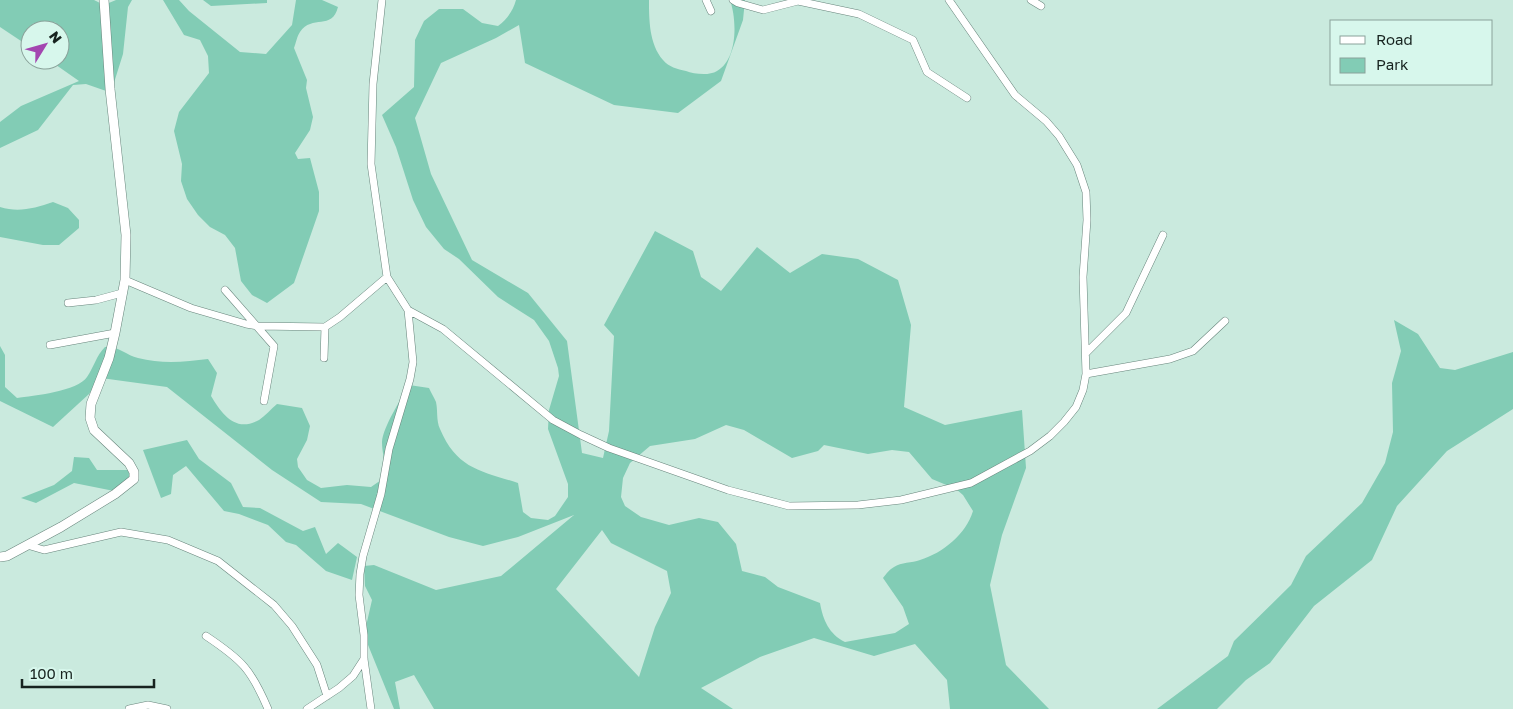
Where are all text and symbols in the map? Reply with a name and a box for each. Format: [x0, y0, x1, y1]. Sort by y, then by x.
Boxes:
north arrow [20, 20, 70, 70]
legend [1330, 20, 1493, 85]
text: N [46, 28, 66, 46]
text: Road [1376, 30, 1413, 48]
text: Park [1376, 55, 1409, 73]
scale bar [22, 656, 155, 688]
text: 100 m [30, 664, 73, 682]

